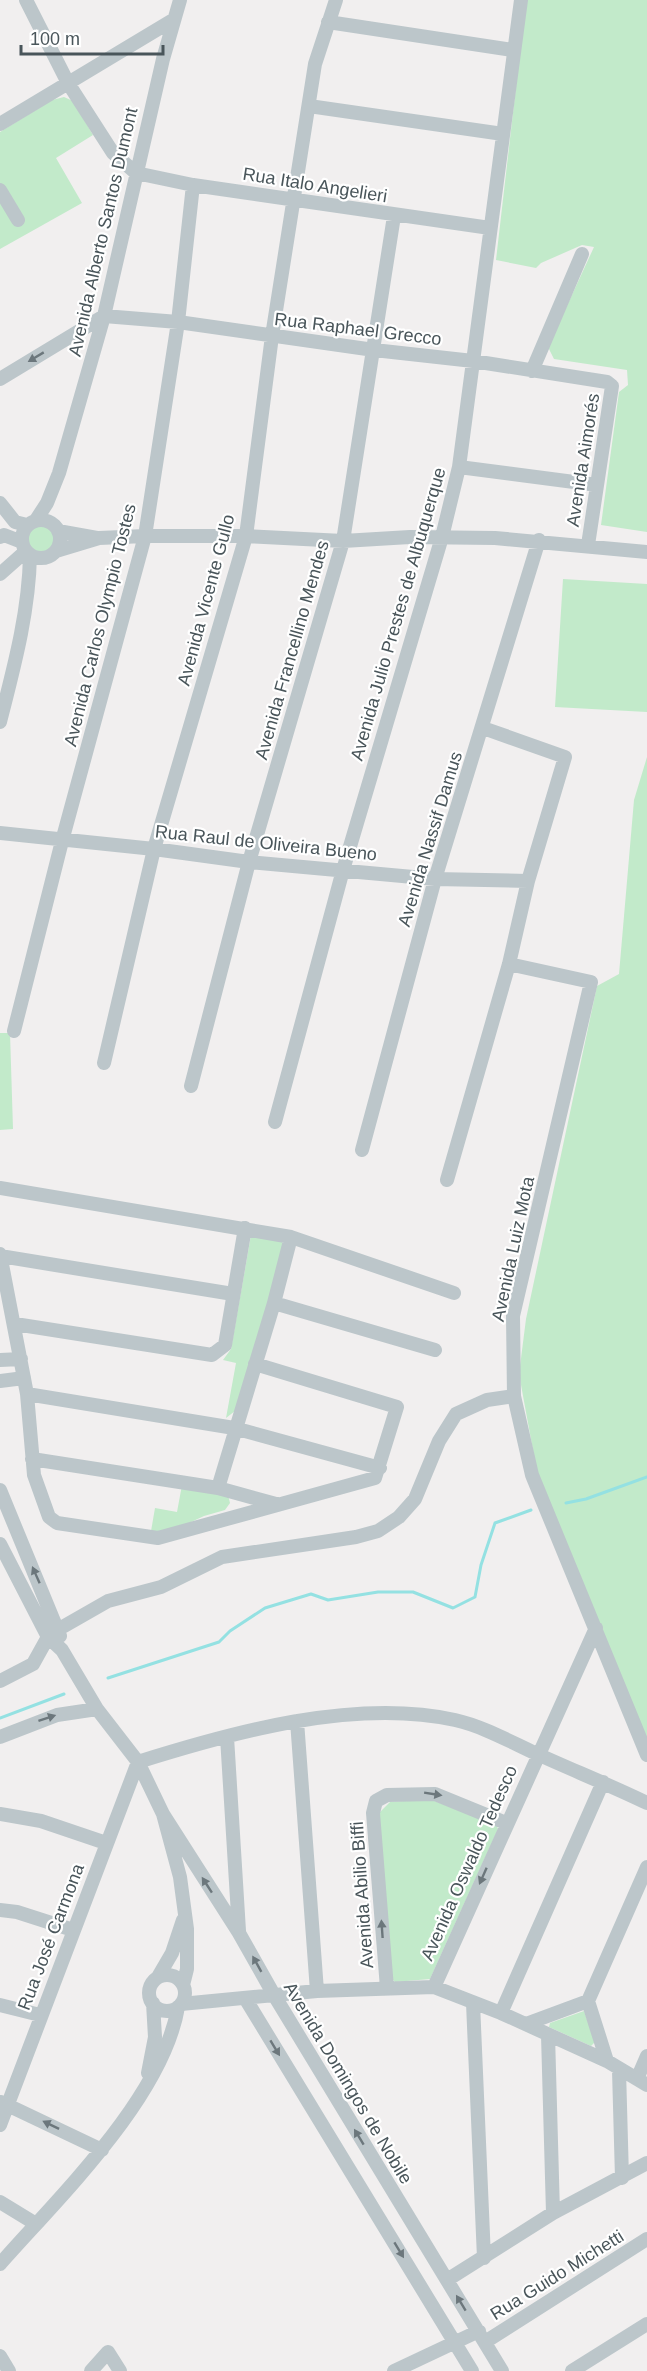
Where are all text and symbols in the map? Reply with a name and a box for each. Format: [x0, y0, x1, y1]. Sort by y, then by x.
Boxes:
scale bar [21, 18, 164, 56]
text: 100 m [30, 29, 80, 49]
street label: Avenida Alberto Santos Dumont [65, 106, 141, 358]
street label: Rua Italo Angelieri [241, 164, 389, 206]
street label: Rua Raphael Grecco [273, 309, 443, 349]
one-way arrow [27, 352, 44, 362]
street label: Avenida Aimorés [563, 392, 603, 528]
street label: Avenida Julio Prestes de Albuquerque [347, 465, 449, 763]
street label: Avenida Carlos Olympio Tostes [60, 502, 140, 748]
street label: Avenida Vicente Gullo [174, 512, 238, 688]
street label: Avenida Francellino Mendes [251, 538, 333, 762]
street label: Avenida Nassif Damus [394, 749, 466, 929]
street label: Rua Raul de Oliveira Bueno [154, 821, 378, 865]
street label: Avenida Luiz Mota [488, 1174, 538, 1323]
one-way arrow [31, 1567, 40, 1584]
one-way arrow [38, 1713, 56, 1723]
street label: Avenida Oswaldo Tedesco [417, 1762, 521, 1964]
one-way arrow [423, 1789, 442, 1798]
street label: Avenida Abilio Biffi [347, 1821, 377, 1969]
street label: Rua José Carmona [14, 1860, 88, 2013]
one-way arrow [478, 1868, 487, 1885]
one-way arrow [202, 1876, 213, 1893]
one-way arrow [377, 1920, 387, 1939]
one-way arrow [252, 1956, 262, 1973]
street label: Avenida Domingos de Nobile [280, 1978, 416, 2188]
one-way arrow [270, 2040, 281, 2056]
one-way arrow [42, 2120, 59, 2130]
one-way arrow [354, 2129, 365, 2145]
street label: Rua Guido Michetti [487, 2226, 627, 2324]
one-way arrow [393, 2242, 404, 2258]
one-way arrow [456, 2295, 467, 2311]

